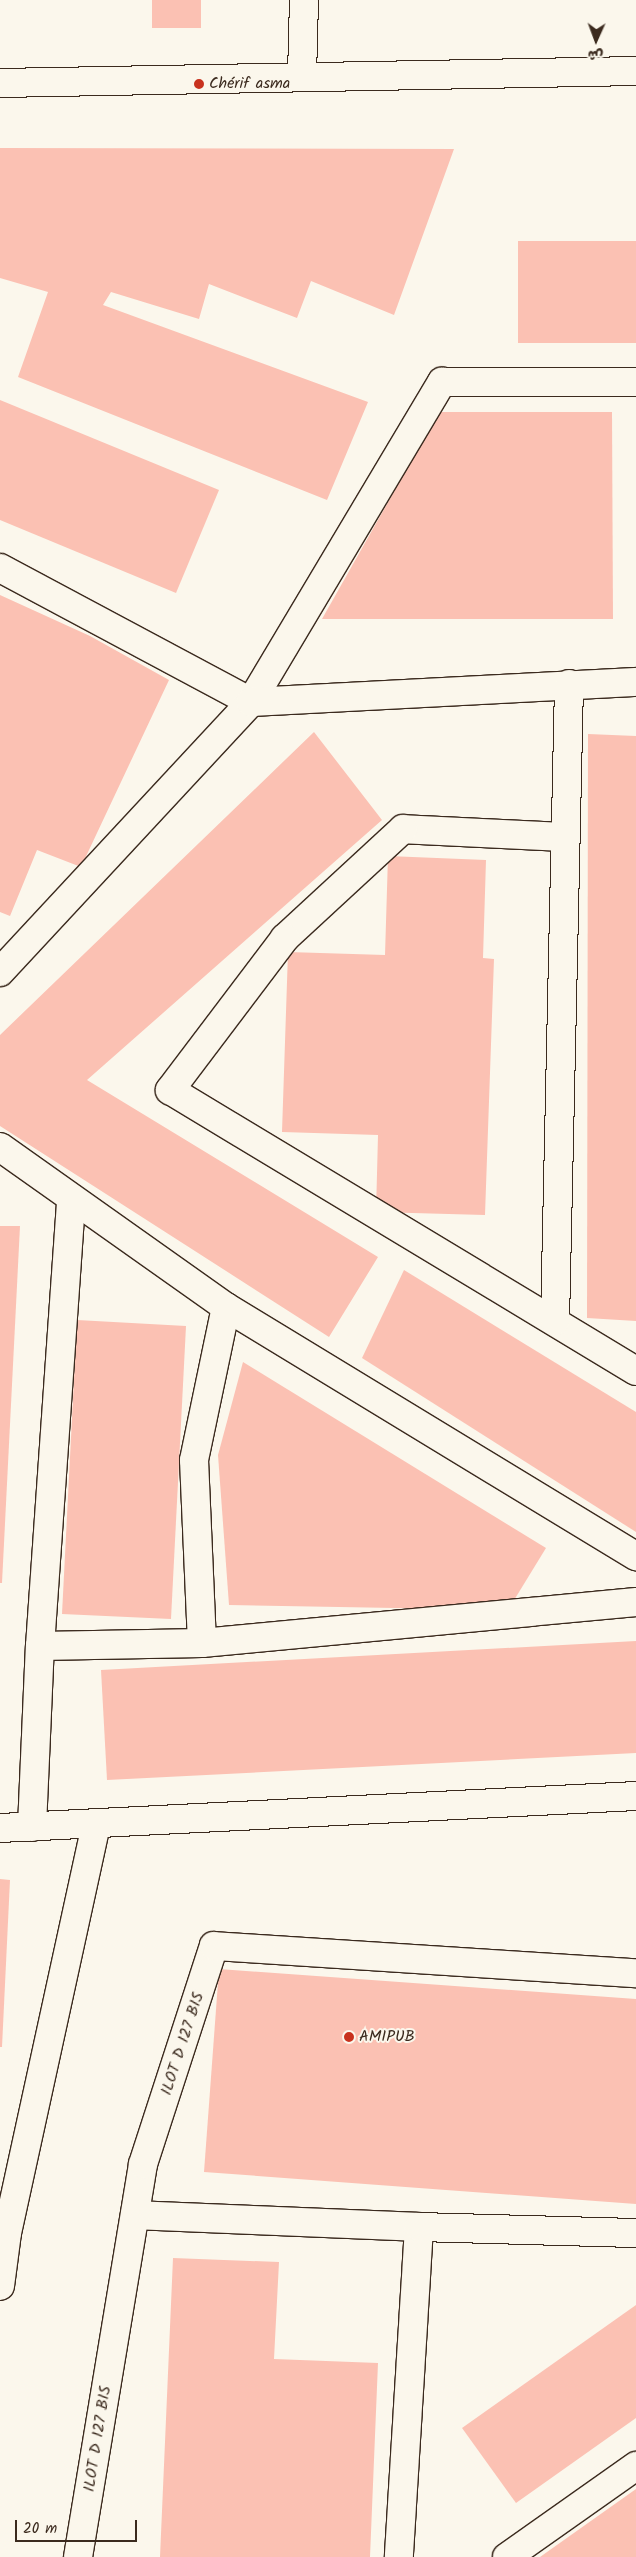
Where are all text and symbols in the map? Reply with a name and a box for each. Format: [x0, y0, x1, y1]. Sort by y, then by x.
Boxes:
north arrow [571, 15, 621, 65]
text: ش [587, 44, 604, 66]
place label: Chérif asma [209, 74, 290, 94]
marker: Chérif asma [193, 78, 205, 90]
street label: ILOT D 127 BIS [157, 1990, 209, 2098]
place label: AMIPUB [359, 2027, 415, 2047]
marker: AMIPUB [343, 2031, 355, 2043]
street label: ILOT D 127 BIS [80, 2385, 116, 2493]
scale bar [18, 2510, 140, 2542]
text: 20 m [23, 2517, 57, 2541]

